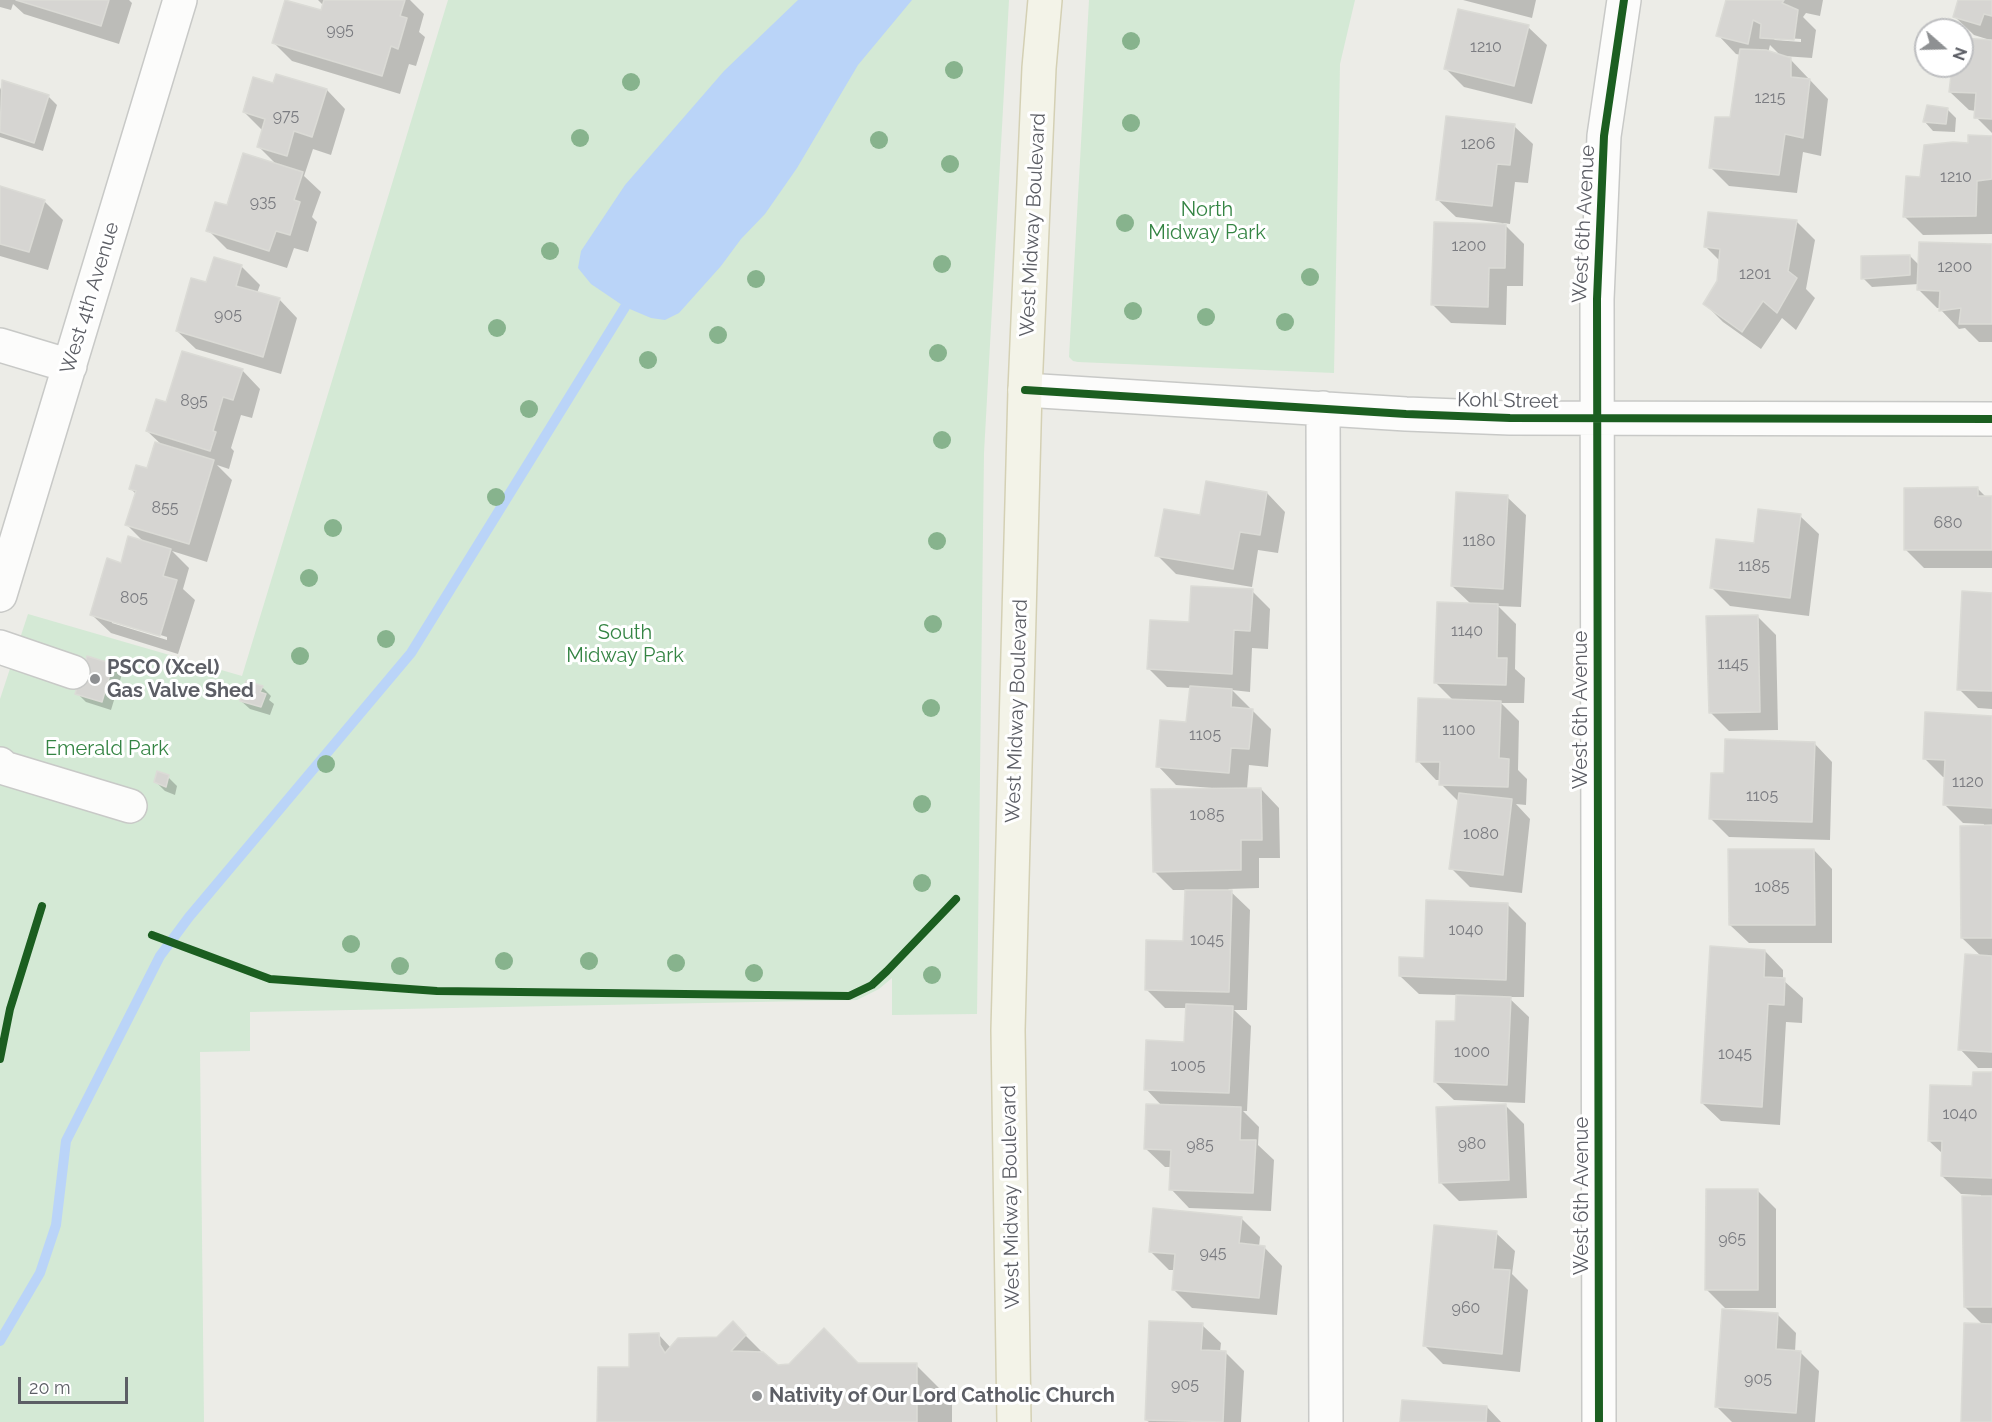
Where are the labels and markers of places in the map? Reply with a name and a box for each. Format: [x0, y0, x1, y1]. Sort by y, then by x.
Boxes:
place label: PSCO (Xcel) Gas Valve Shed [107, 656, 254, 703]
marker: PSCO (Xcel) Gas Valve Shed [88, 672, 102, 686]
place label: Nativity of Our Lord Catholic Church [769, 1384, 1115, 1408]
marker: Nativity of Our Lord Catholic Church [750, 1389, 764, 1403]

